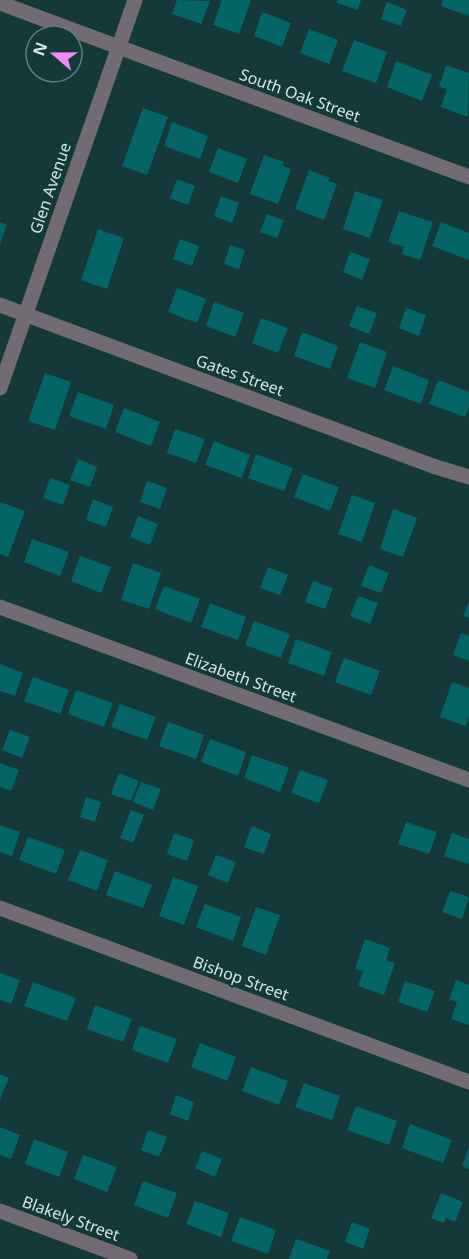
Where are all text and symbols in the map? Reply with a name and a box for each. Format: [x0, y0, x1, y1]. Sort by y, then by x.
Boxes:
north arrow [24, 24, 84, 84]
text: N [27, 39, 52, 59]
street label: South Oak Street [237, 63, 364, 127]
street label: Glen Avenue [24, 139, 76, 237]
street label: Gates Street [193, 349, 287, 401]
street label: Elizabeth Street [182, 647, 300, 707]
street label: Bishop Street [190, 950, 292, 1006]
street label: Blakely Street [19, 1190, 123, 1246]

